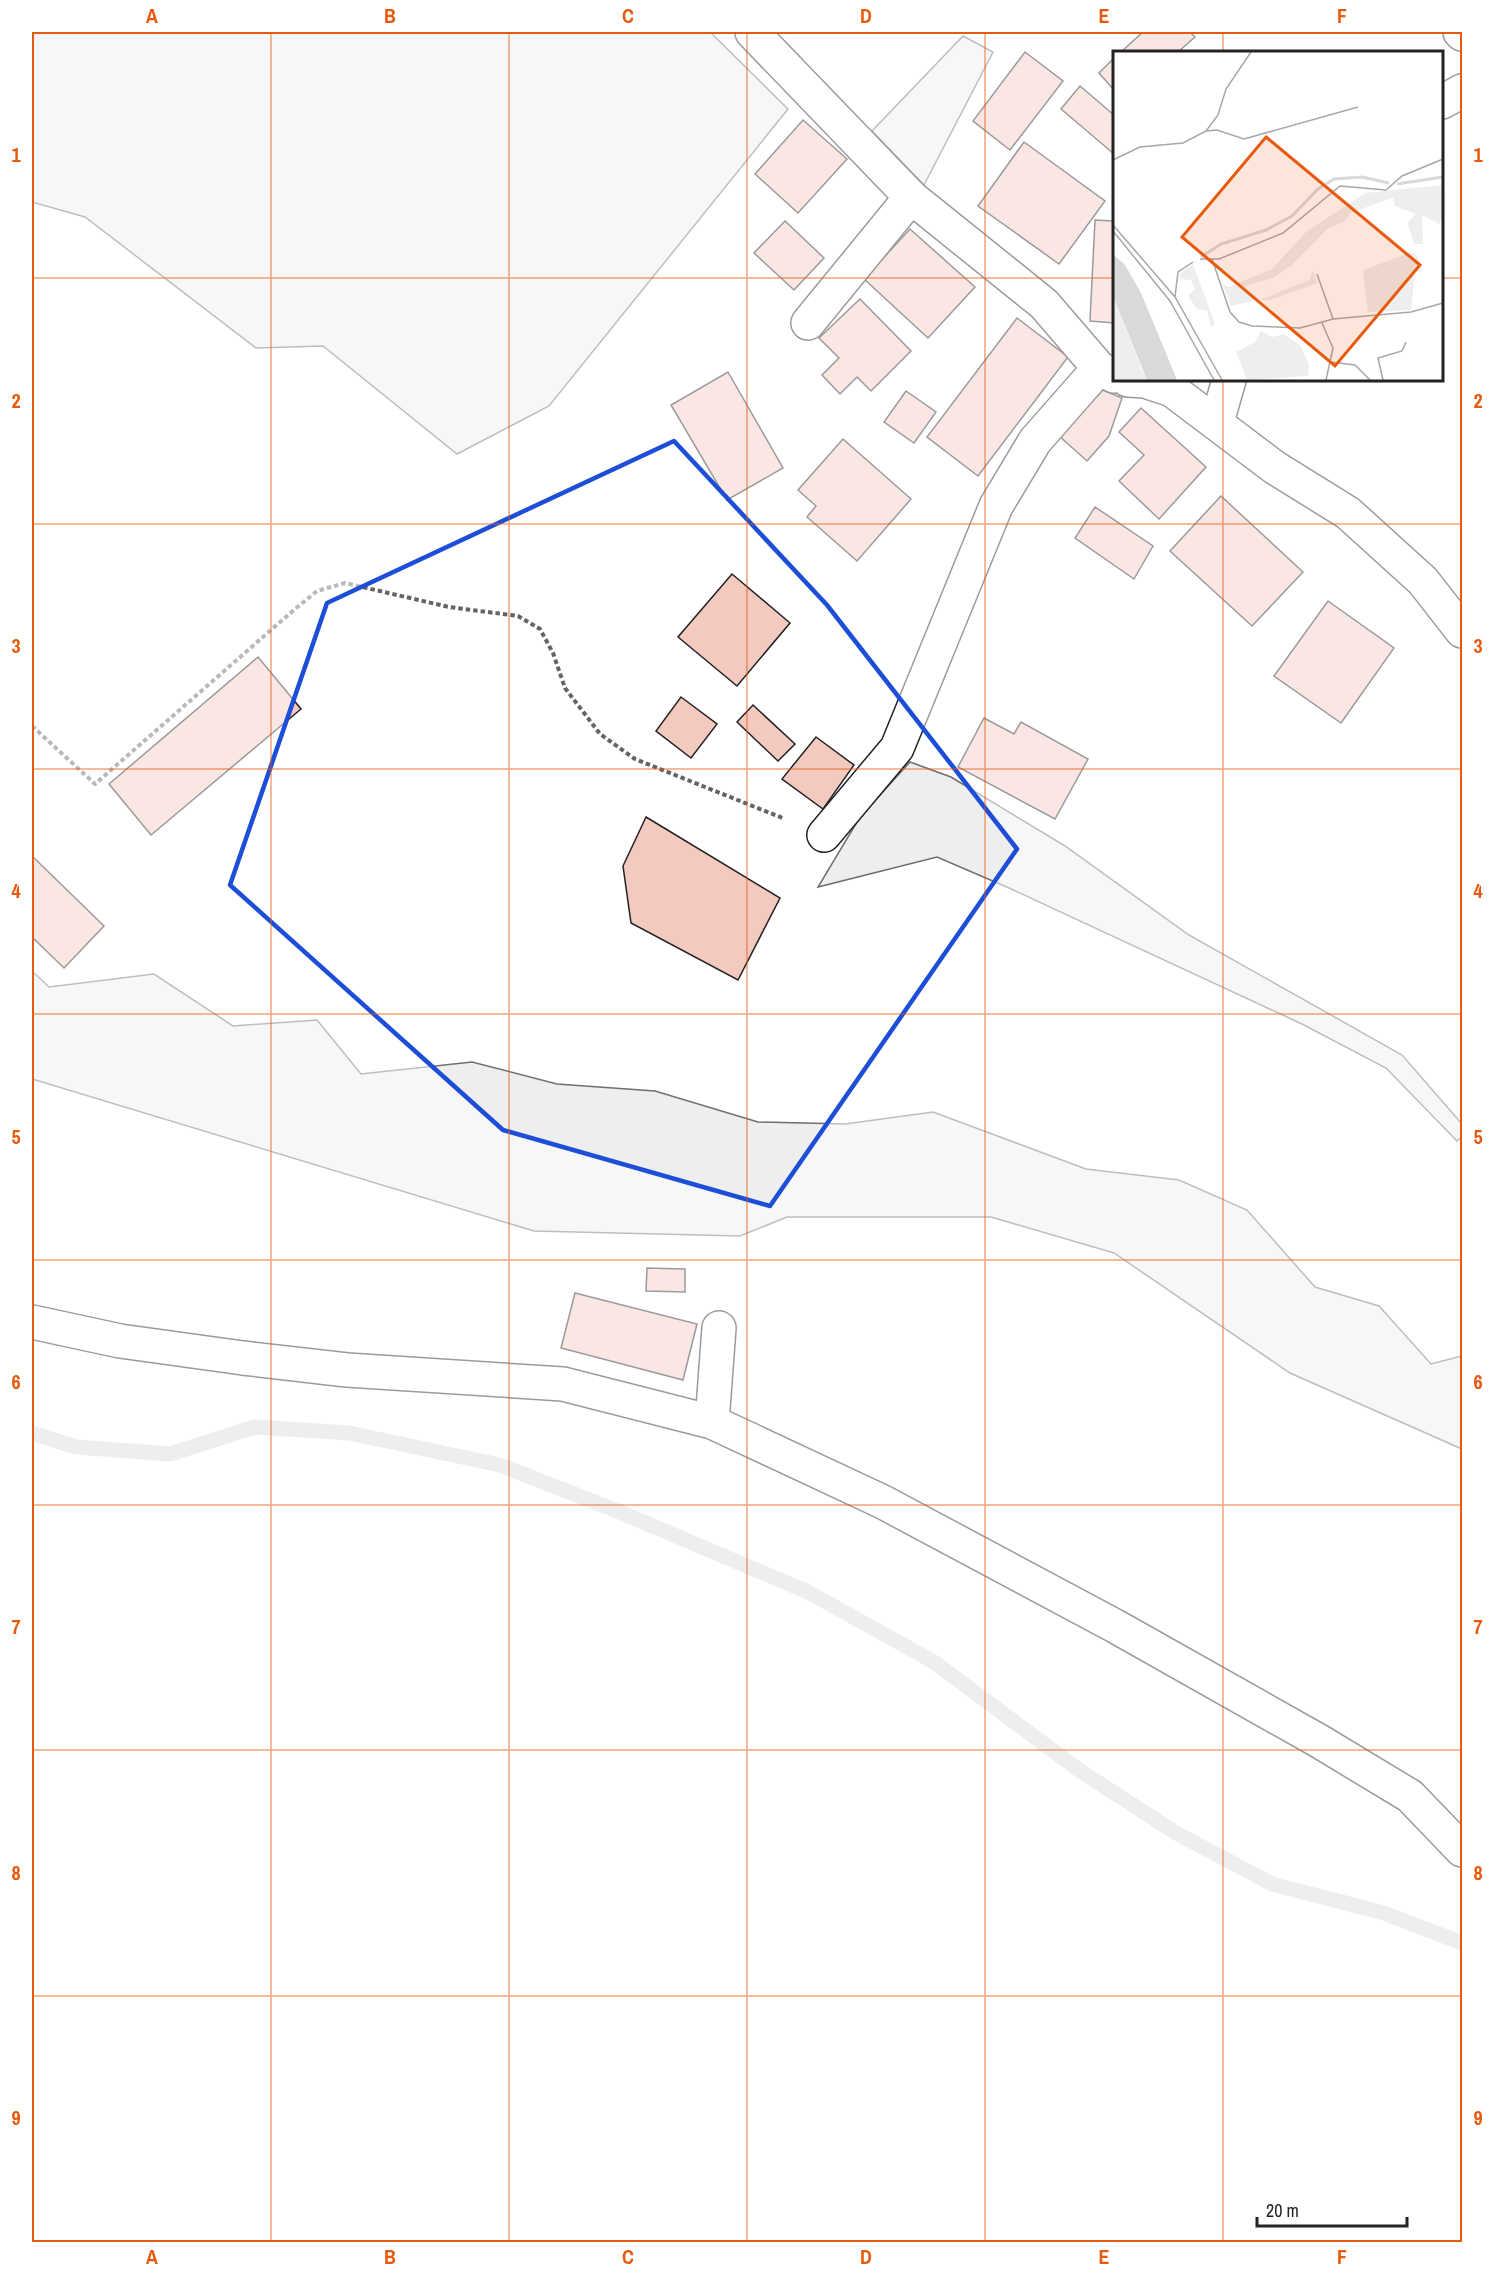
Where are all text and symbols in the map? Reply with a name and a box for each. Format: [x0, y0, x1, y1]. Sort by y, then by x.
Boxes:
text: A [146, 2, 158, 29]
text: B [384, 2, 396, 29]
text: C [622, 2, 634, 29]
text: D [860, 2, 872, 29]
text: E [1099, 2, 1110, 29]
text: F [1337, 2, 1347, 29]
inset map [1113, 51, 1443, 381]
text: 1 [11, 141, 21, 168]
text: 1 [1473, 141, 1483, 168]
text: 2 [11, 387, 21, 414]
text: 2 [1473, 387, 1483, 414]
text: 3 [11, 632, 21, 659]
text: 3 [1473, 632, 1483, 659]
text: 4 [11, 877, 21, 904]
text: 4 [1473, 877, 1483, 904]
text: 5 [11, 1123, 21, 1150]
text: 5 [1473, 1123, 1483, 1150]
text: 6 [11, 1368, 21, 1395]
text: 6 [1473, 1368, 1483, 1395]
text: 7 [11, 1613, 21, 1640]
text: 7 [1473, 1613, 1483, 1640]
text: 8 [11, 1859, 21, 1886]
text: 8 [1473, 1859, 1483, 1886]
text: 9 [11, 2104, 21, 2131]
text: 9 [1473, 2104, 1483, 2131]
scale bar [1257, 2190, 1407, 2228]
text: 20 m [1266, 2198, 1299, 2223]
text: A [146, 2243, 158, 2270]
text: B [384, 2243, 396, 2270]
text: C [622, 2243, 634, 2270]
text: D [860, 2243, 872, 2270]
text: E [1099, 2243, 1110, 2270]
text: F [1337, 2243, 1347, 2270]

